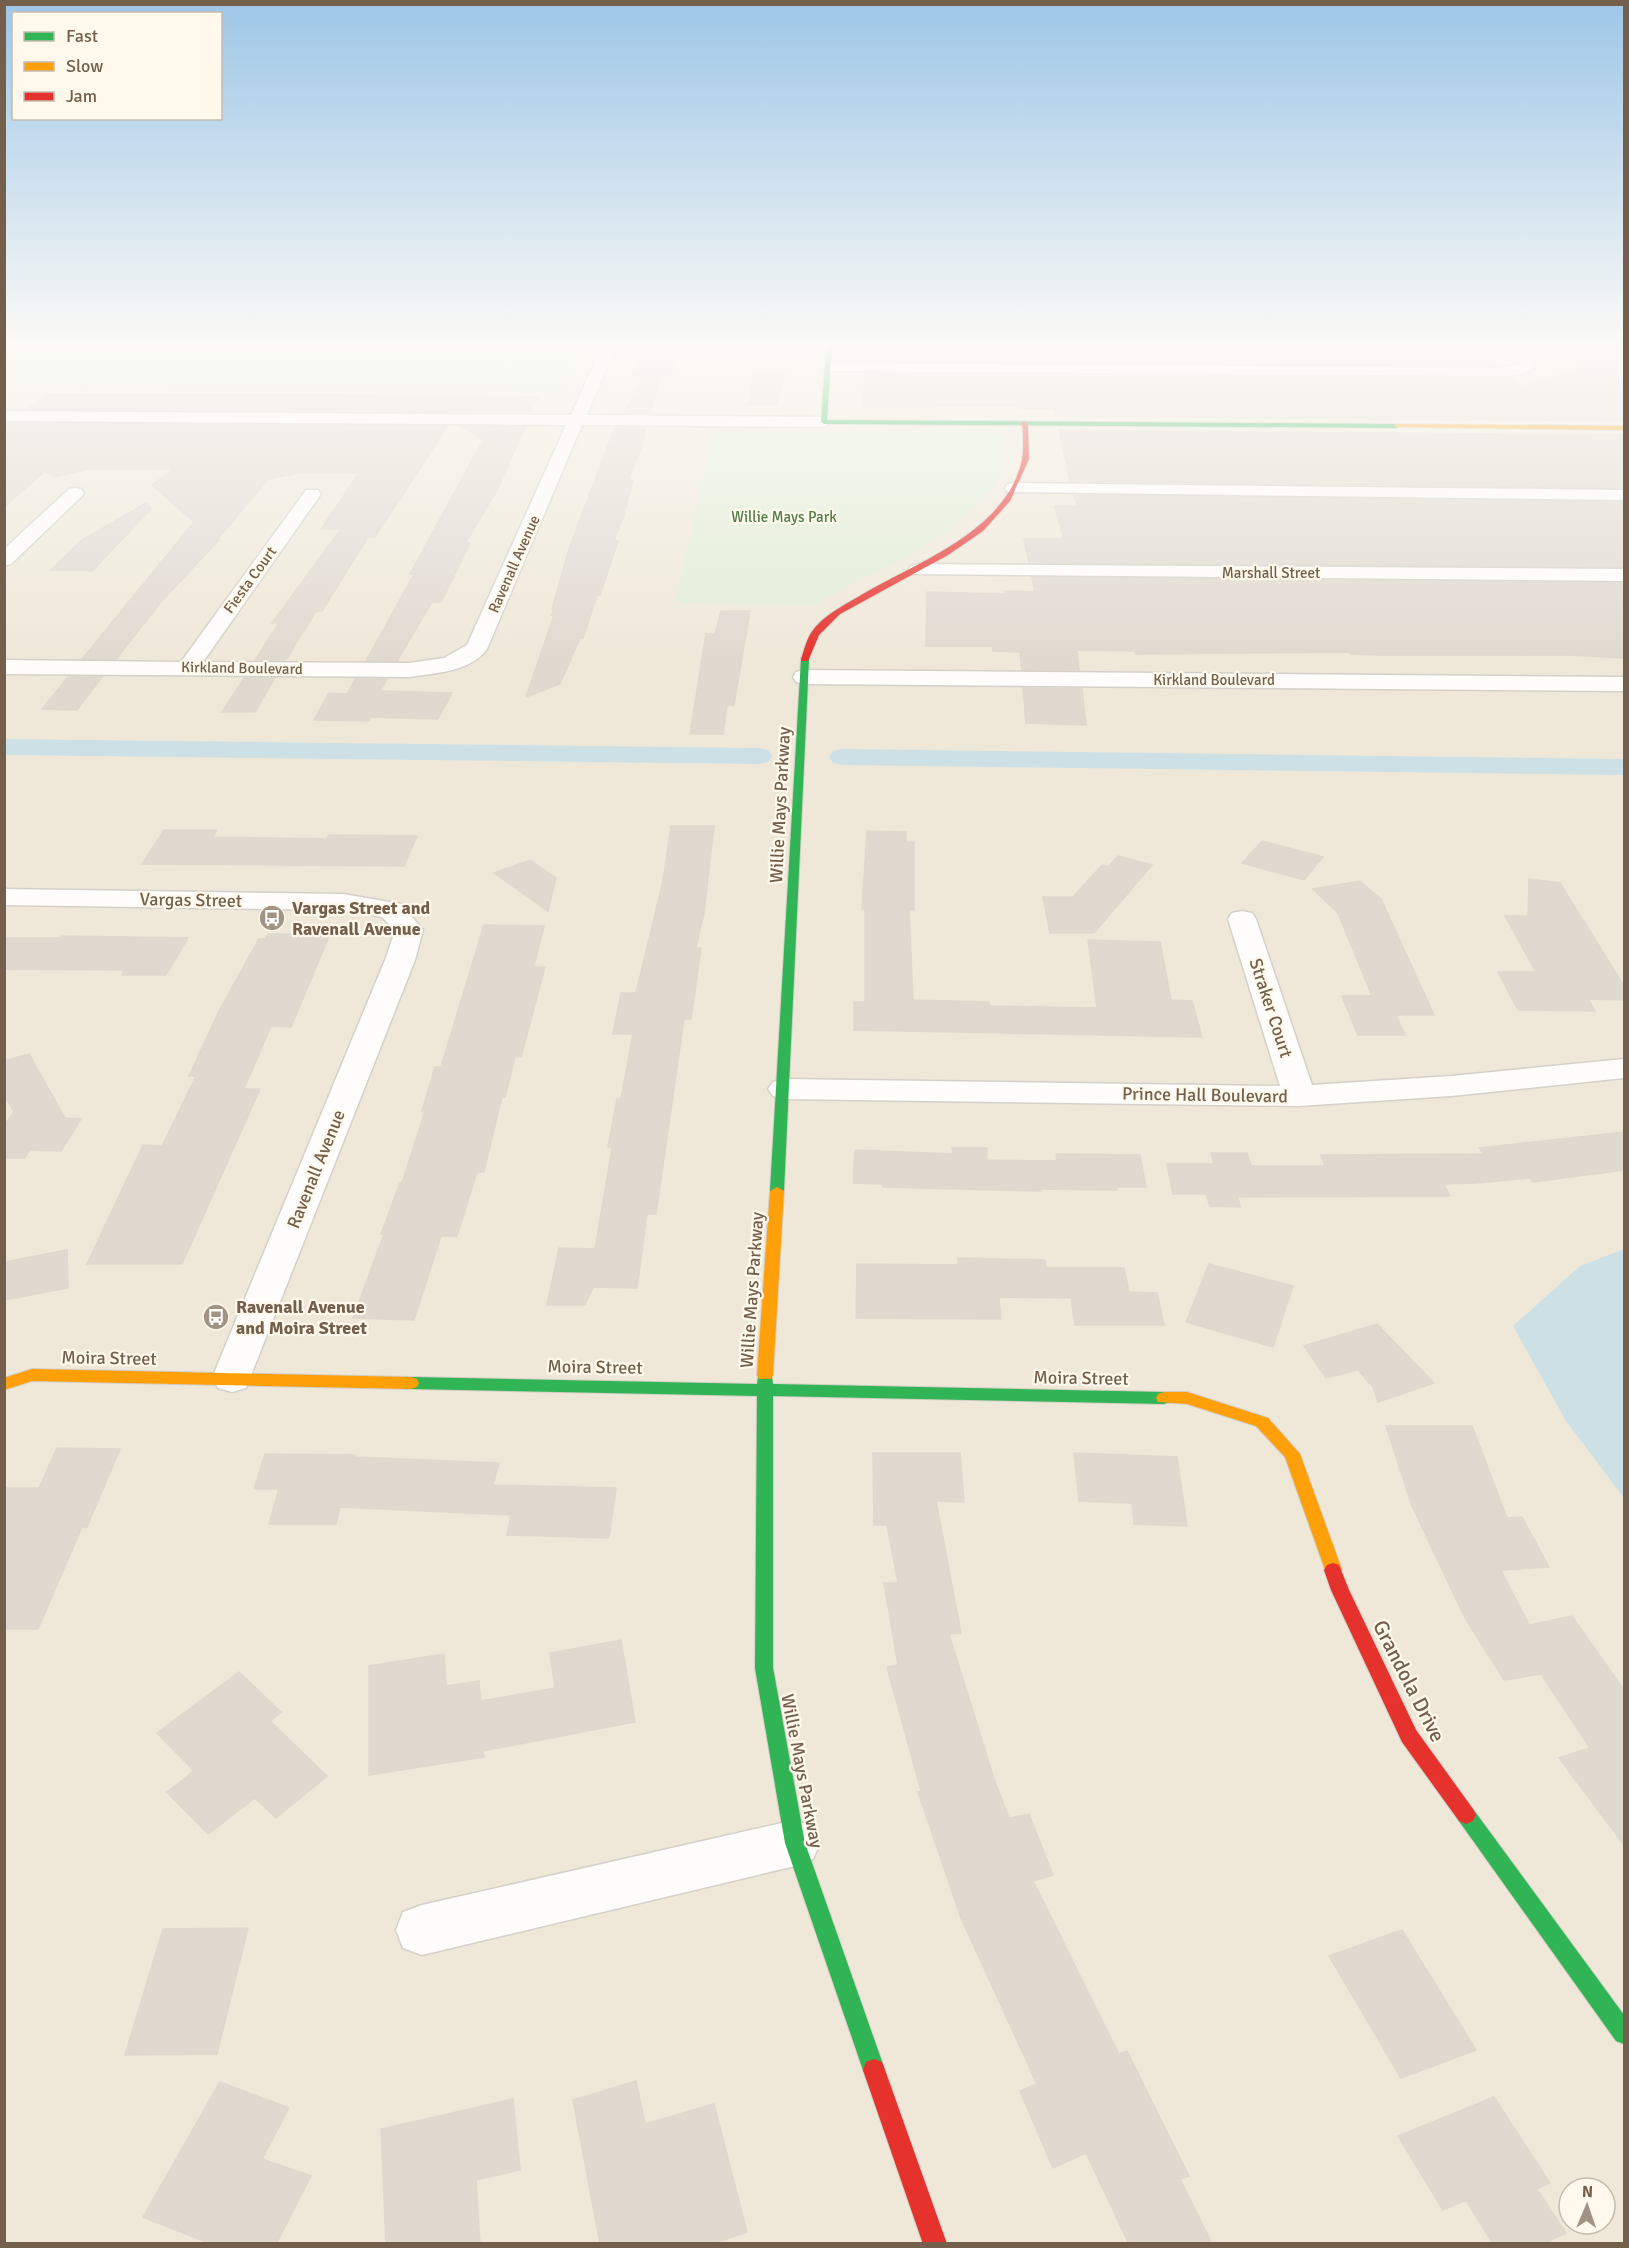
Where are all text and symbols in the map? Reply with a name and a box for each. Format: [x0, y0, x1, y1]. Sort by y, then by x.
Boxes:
legend [12, 12, 222, 120]
text: Fast [66, 25, 98, 47]
text: Slow [66, 55, 103, 77]
text: Jam [66, 85, 97, 107]
park label: Willie Mays Park [731, 508, 837, 526]
street label: Ravenall Avenue [484, 512, 544, 616]
street label: Fiesta Court [220, 543, 280, 617]
street label: Marshall Street [1222, 564, 1320, 582]
street label: Kirkland Boulevard [181, 658, 303, 678]
street label: Kirkland Boulevard [1153, 671, 1275, 689]
street label: Willie Mays Parkway [765, 726, 795, 884]
street label: Vargas Street [140, 888, 242, 912]
place label: Vargas Street and Ravenall Avenue [292, 897, 431, 940]
bus stop icon: Vargas Street and Ravenall Avenue [257, 903, 287, 933]
street label: Straker Court [1245, 955, 1297, 1061]
street label: Prince Hall Boulevard [1122, 1083, 1288, 1107]
street label: Ravenall Avenue [282, 1106, 350, 1232]
street label: Willie Mays Parkway [736, 1210, 768, 1369]
place label: Ravenall Avenue and Moira Street [236, 1296, 367, 1339]
bus stop icon: Ravenall Avenue and Moira Street [201, 1302, 231, 1332]
street label: Moira Street [61, 1346, 157, 1370]
street label: Moira Street [547, 1355, 643, 1379]
street label: Moira Street [1033, 1366, 1129, 1390]
street label: Grandola Drive [1367, 1616, 1451, 1746]
street label: Willie Mays Parkway [776, 1692, 828, 1851]
north arrow [1557, 2176, 1617, 2236]
text: N [1582, 2182, 1593, 2202]

